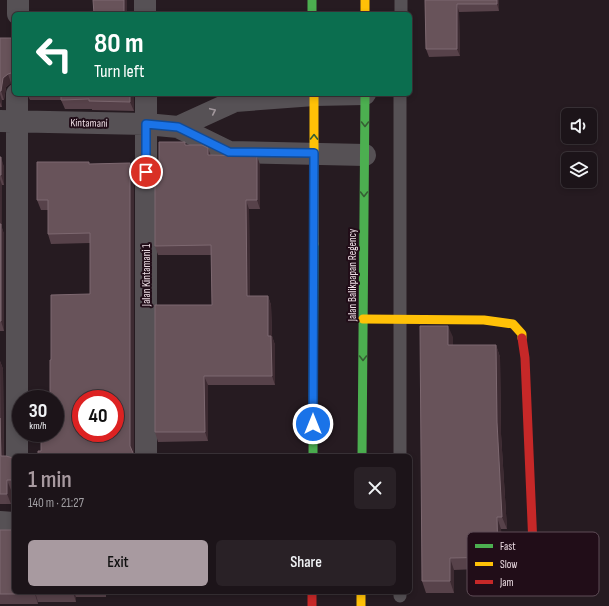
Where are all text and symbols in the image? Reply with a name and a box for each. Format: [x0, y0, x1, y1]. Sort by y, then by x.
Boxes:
text: 80 m [94, 27, 143, 60]
icon: left [28, 28, 80, 80]
text: Turn left [94, 61, 145, 82]
one-way arrow [209, 108, 216, 116]
map controls [561, 108, 597, 188]
button: sound [561, 108, 597, 144]
street label: Kintamani [70, 116, 108, 130]
one-way arrow [361, 121, 369, 127]
one-way arrow [310, 134, 318, 140]
button: layers [561, 152, 597, 188]
pin [129, 155, 163, 189]
icon: arrive [135, 161, 157, 183]
one-way arrow [360, 191, 368, 197]
street label: Jalan Balikpapan Regency [346, 228, 359, 322]
street label: Jalan Kintamani 1 [140, 244, 153, 307]
one-way arrow [359, 355, 367, 361]
speed limit sign: 40 [72, 390, 124, 442]
text: 30 [29, 399, 47, 423]
position arrow [292, 403, 334, 445]
text: km/h [29, 420, 47, 432]
text: 1 min [28, 465, 72, 494]
button: close [354, 467, 396, 509]
text: 140 m · 21:27 [28, 495, 84, 511]
legend [467, 532, 599, 596]
button: Exit [28, 540, 208, 586]
button: Share [216, 540, 396, 586]
text: Fast [500, 540, 516, 553]
text: Slow [500, 558, 517, 571]
text: Jam [499, 576, 514, 589]

